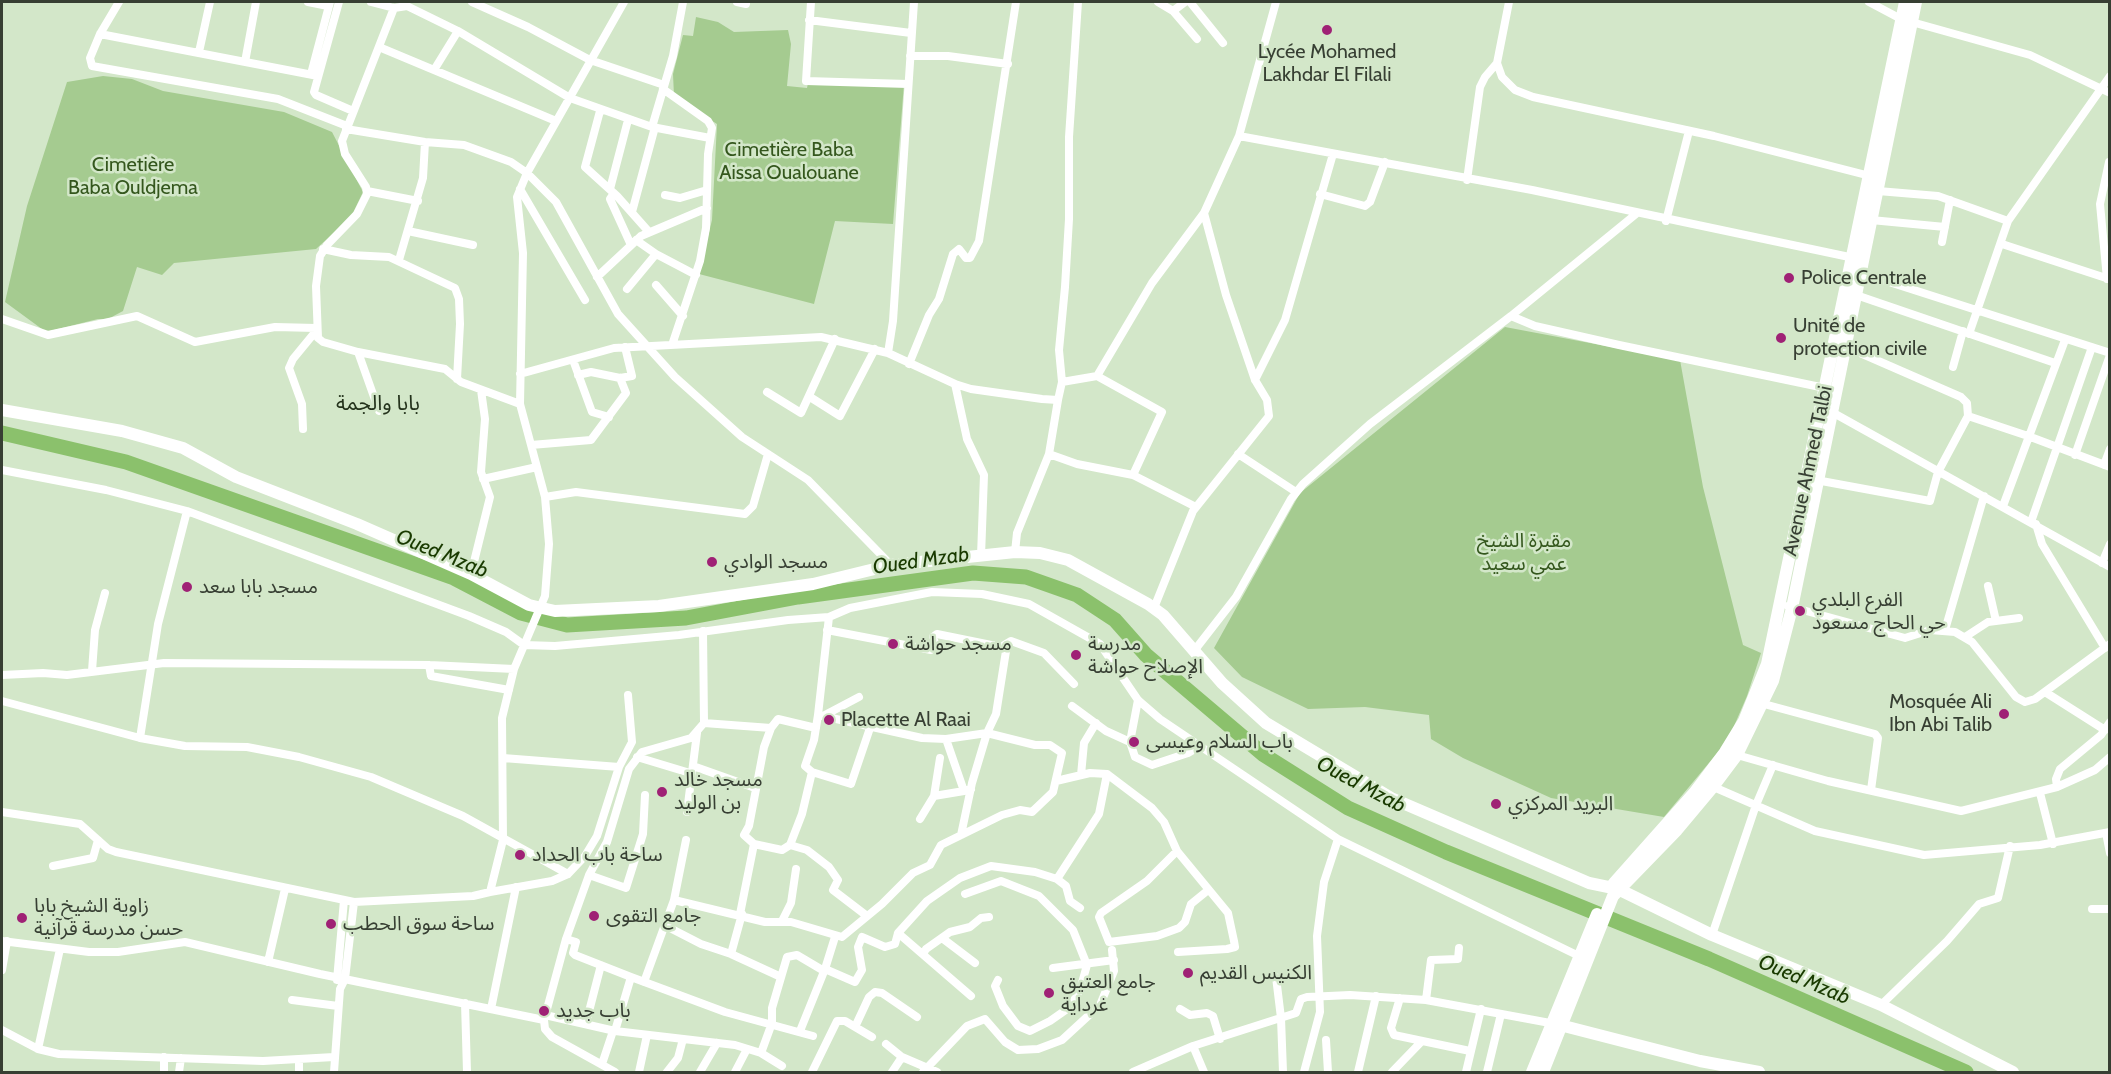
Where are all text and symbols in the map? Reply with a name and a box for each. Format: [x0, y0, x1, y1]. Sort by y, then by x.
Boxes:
marker: Lycée Mohamed Lakhdar El Filali [1320, 23, 1334, 37]
place label: Lycée Mohamed Lakhdar El Filali [1258, 40, 1396, 87]
park label: Cimetière Baba Aissa Oualouane [719, 138, 859, 185]
park label: Cimetière Baba Ouldjema [68, 153, 198, 200]
place label: Police Centrale [1801, 266, 1926, 290]
marker: Police Centrale [1782, 271, 1796, 285]
place label: Unité de protection civile [1793, 314, 1927, 361]
marker: Unité de protection civile [1774, 331, 1788, 345]
street label: Avenue Ahmed Talbi [1778, 384, 1838, 558]
district label: بابا والجمة [336, 391, 420, 417]
water label: Oued Mzab [392, 524, 492, 584]
park label: مقبرة الشيخ عمي سعيد [1477, 529, 1571, 576]
water label: Oued Mzab [871, 542, 971, 580]
place label: مسجد الوادي [724, 550, 828, 574]
marker: مسجد الوادي [705, 555, 719, 569]
place label: مسجد بابا سعد [199, 575, 318, 599]
marker: مسجد بابا سعد [180, 580, 194, 594]
place label: الفرع البلدي حي الحاج مسعود [1812, 588, 1946, 635]
marker: الفرع البلدي حي الحاج مسعود [1793, 604, 1807, 618]
place label: مسجد حواشة [905, 632, 1012, 656]
place label: مدرسة الإصلاح حواشة [1088, 632, 1203, 679]
marker: مسجد حواشة [886, 637, 900, 651]
marker: مدرسة الإصلاح حواشة [1069, 648, 1083, 662]
place label: Mosquée Ali Ibn Abi Talib [1889, 690, 1992, 737]
marker: Mosquée Ali Ibn Abi Talib [1997, 707, 2011, 721]
place label: Placette Al Raai [841, 708, 971, 732]
marker: Placette Al Raai [822, 713, 836, 727]
place label: باب السلام وعيسى [1146, 730, 1293, 754]
marker: باب السلام وعيسى [1127, 735, 1141, 749]
water label: Oued Mzab [1312, 751, 1410, 819]
place label: مسجد خالد بن الوليد [674, 768, 763, 815]
marker: مسجد خالد بن الوليد [655, 785, 669, 799]
place label: البريد المركزي [1508, 792, 1613, 816]
marker: البريد المركزي [1489, 797, 1503, 811]
place label: ساحة باب الحداد [532, 843, 663, 867]
marker: ساحة باب الحداد [513, 848, 527, 862]
place label: زاوية الشيخ بابا حسن مدرسة قرآنية [34, 894, 183, 941]
place label: جامع التقوى [606, 904, 701, 928]
marker: جامع التقوى [587, 909, 601, 923]
marker: زاوية الشيخ بابا حسن مدرسة قرآنية [15, 911, 29, 925]
place label: ساحة سوق الحطب [343, 912, 494, 936]
marker: ساحة سوق الحطب [324, 917, 338, 931]
water label: Oued Mzab [1754, 949, 1854, 1011]
place label: الكنيس القديم [1200, 961, 1312, 985]
marker: الكنيس القديم [1181, 966, 1195, 980]
place label: جامع العتيق غرداية [1061, 970, 1156, 1017]
marker: جامع العتيق غرداية [1042, 986, 1056, 1000]
place label: باب جديد [556, 999, 631, 1023]
marker: باب جديد [537, 1004, 551, 1018]

